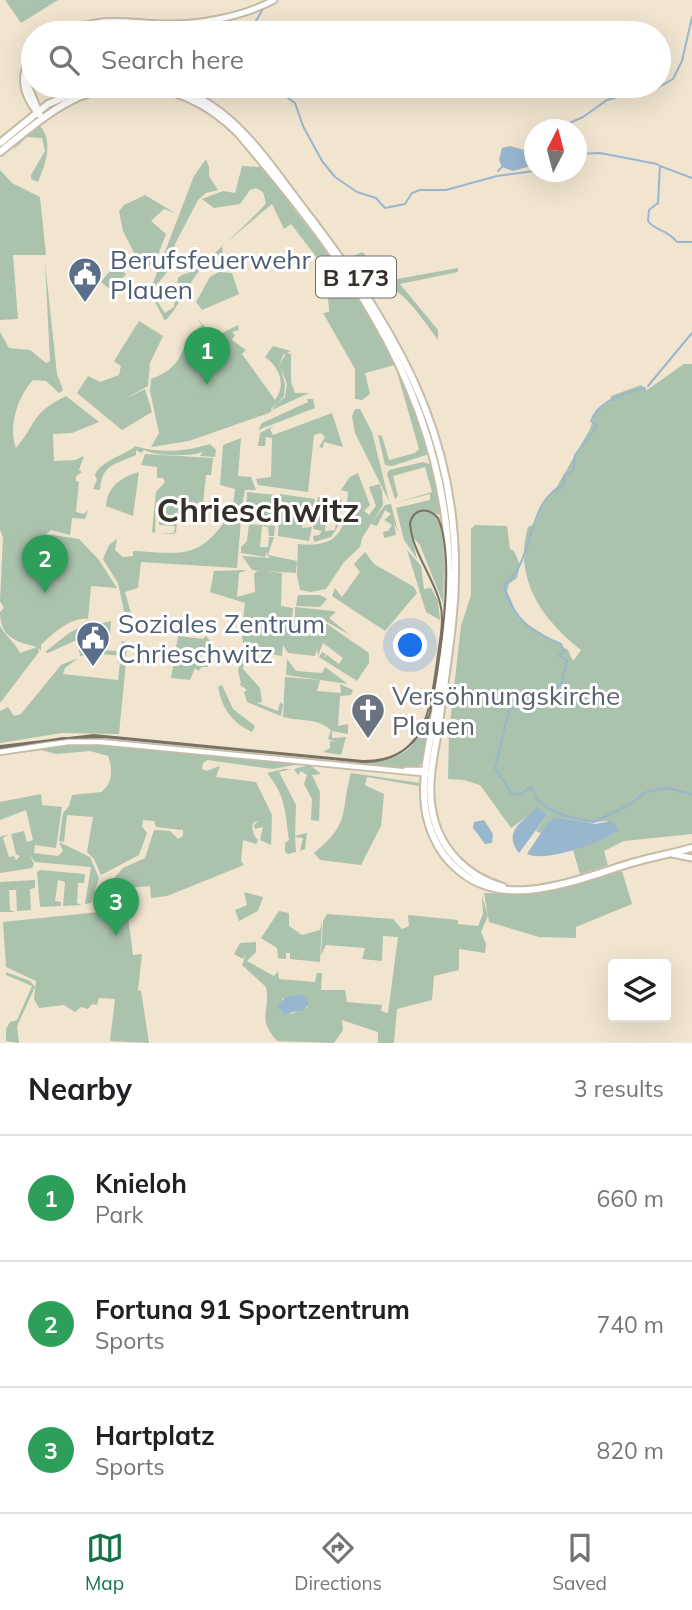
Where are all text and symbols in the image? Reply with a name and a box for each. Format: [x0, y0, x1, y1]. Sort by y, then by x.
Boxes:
search box [21, 21, 671, 98]
icon: search [45, 41, 83, 79]
text: Search here [101, 43, 244, 76]
north arrow [524, 119, 587, 182]
place label: Berufsfeuerwehr Plauen [110, 243, 312, 306]
public building icon: Berufsfeuerwehr Plauen [66, 255, 104, 304]
road number: B 173 [316, 256, 396, 298]
pin: 1 [184, 327, 230, 385]
district label: Chrieschwitz [157, 489, 359, 530]
pin: 2 [22, 535, 68, 593]
place label: Soziales Zentrum Chrieschwitz [118, 607, 325, 670]
public building icon: Soziales Zentrum Chrieschwitz [74, 619, 112, 668]
your location [393, 628, 427, 662]
place label: Versöhnungskirche Plauen [392, 679, 620, 742]
church icon: Versöhnungskirche Plauen [349, 691, 387, 740]
pin: 3 [93, 878, 139, 936]
map controls [608, 959, 671, 1022]
button: layers [608, 959, 671, 1022]
text: Nearby [28, 1070, 132, 1108]
text: 3 results [574, 1074, 664, 1103]
text: Knieloh [95, 1167, 187, 1200]
text: 1 [44, 1184, 58, 1213]
text: 660 m [596, 1184, 664, 1213]
text: Park [95, 1200, 143, 1229]
text: Fortuna 91 Sportzentrum [95, 1293, 410, 1326]
text: 2 [44, 1310, 58, 1339]
text: 740 m [596, 1310, 664, 1339]
text: Sports [95, 1326, 165, 1355]
text: Hartplatz [95, 1419, 215, 1452]
text: 3 [44, 1436, 58, 1465]
text: 820 m [596, 1436, 664, 1465]
text: Sports [95, 1452, 165, 1481]
tab: Map [85, 1529, 124, 1595]
tab: Directions [294, 1529, 382, 1595]
tab: Saved [552, 1529, 607, 1595]

